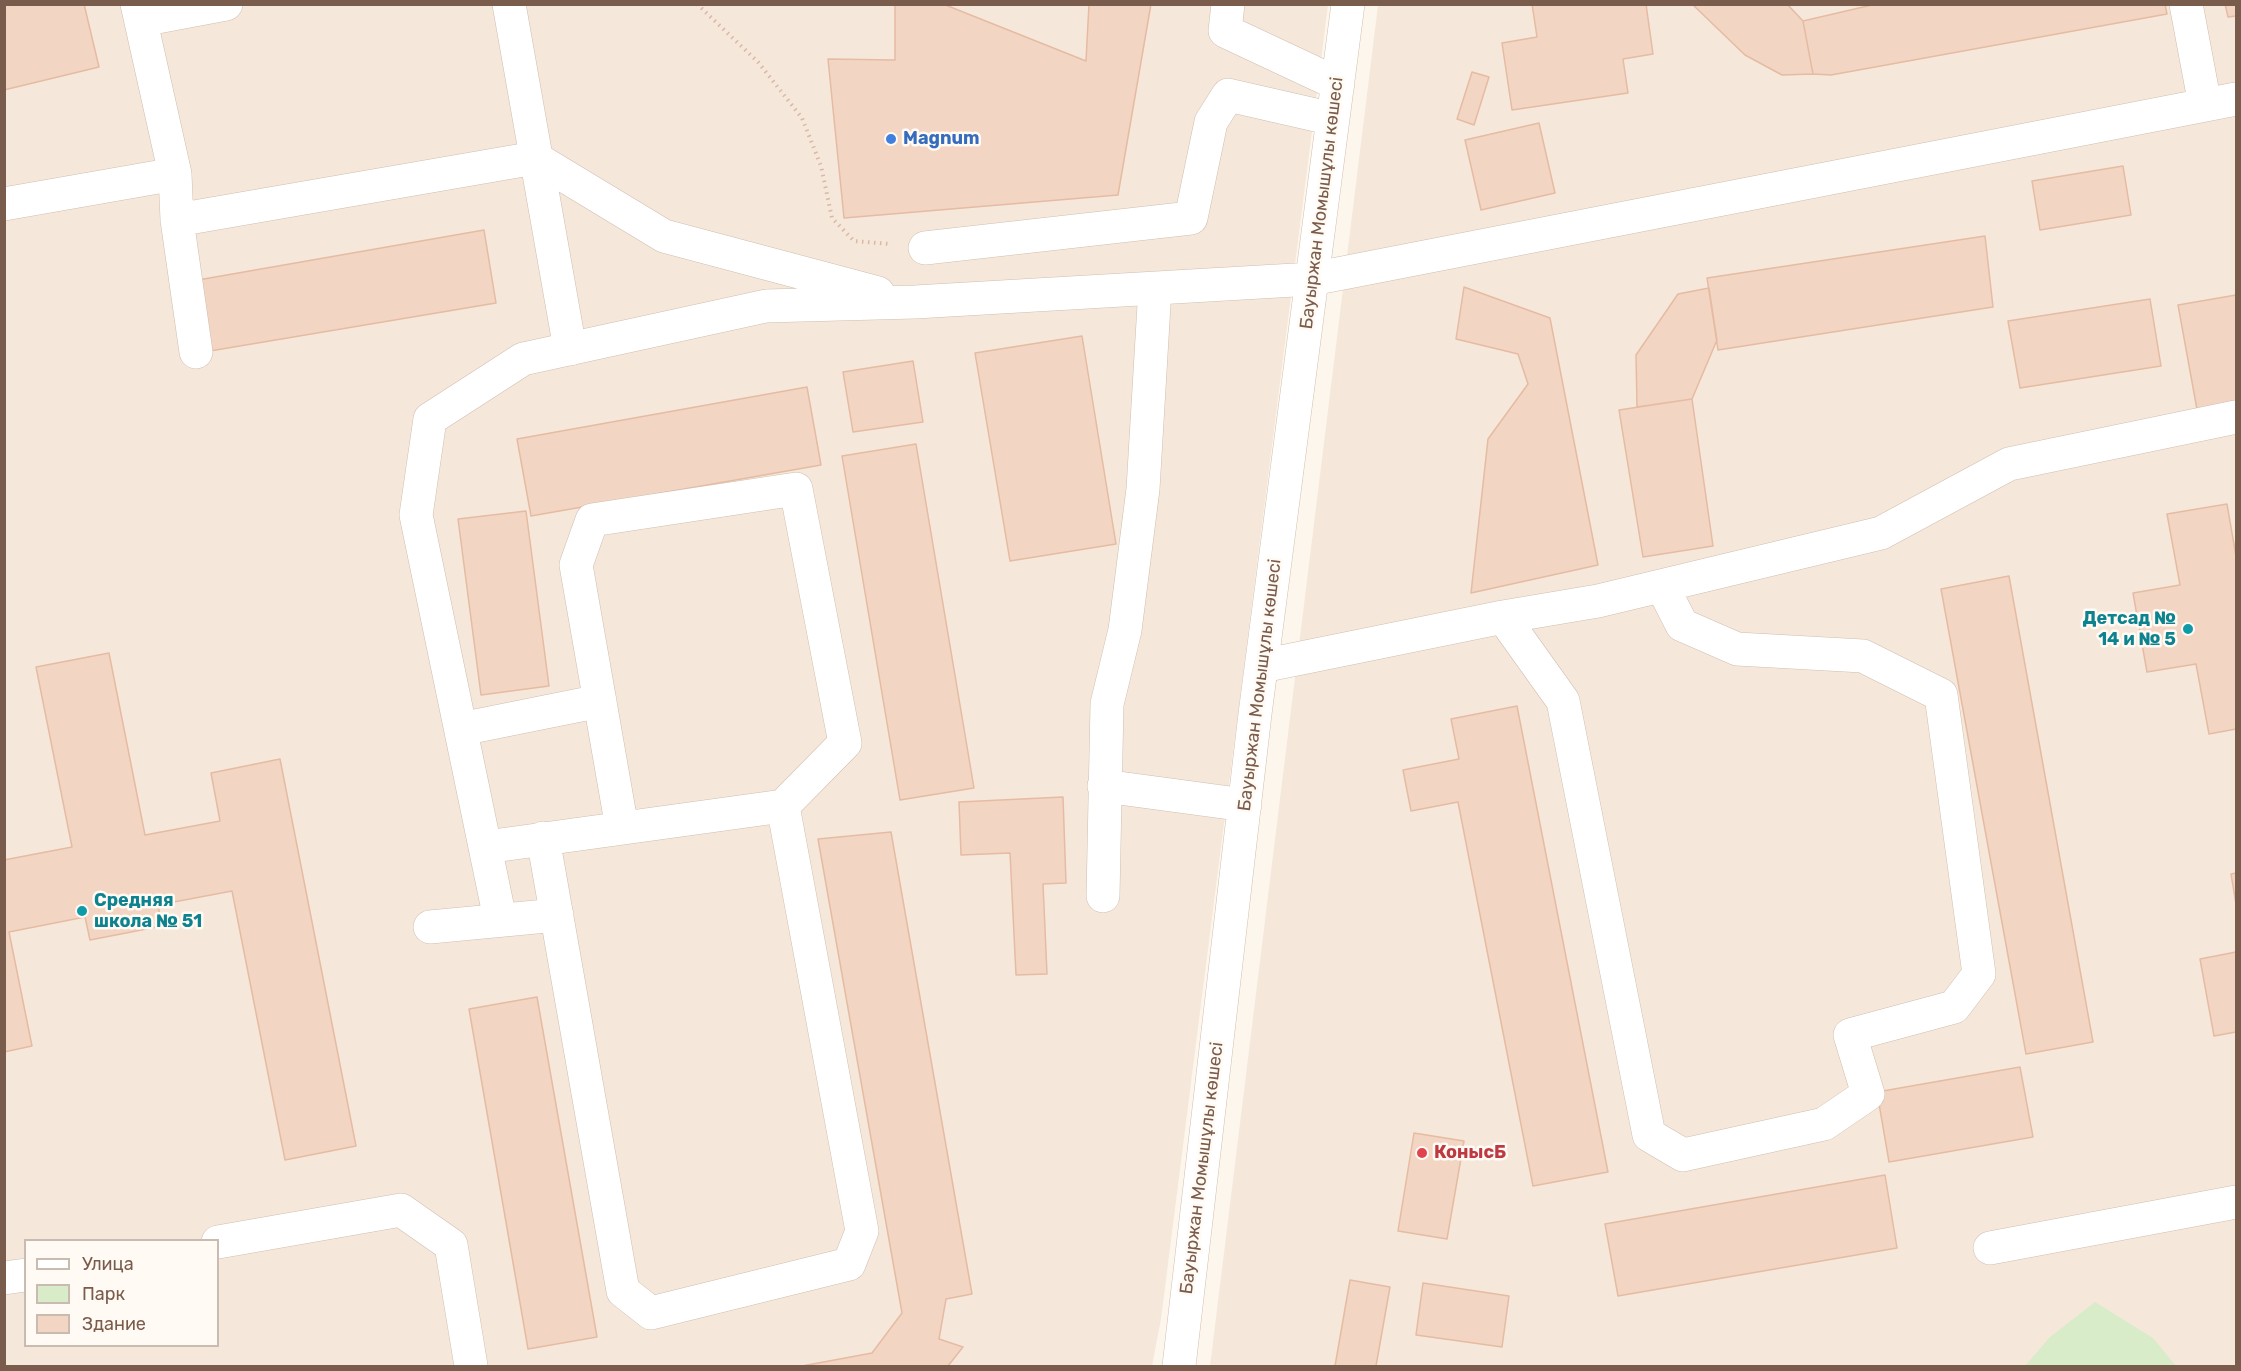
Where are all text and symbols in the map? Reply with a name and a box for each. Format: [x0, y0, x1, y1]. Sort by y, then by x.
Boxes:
street label: Бауыржан Момышұлы көшесі [1296, 76, 1348, 330]
place label: Magnum [903, 128, 980, 150]
marker: Magnum [884, 132, 898, 146]
street label: Бауыржан Момышұлы көшесі [1234, 558, 1286, 812]
place label: Детсад № 14 и № 5 [2082, 608, 2176, 650]
marker: Детсад № 14 и № 5 [2181, 622, 2195, 636]
place label: Средняя школа № 51 [94, 890, 202, 932]
marker: Средняя школа № 51 [75, 904, 89, 918]
street label: Бауыржан Момышұлы көшесі [1176, 1041, 1228, 1295]
place label: КонысБ [1434, 1142, 1506, 1164]
marker: КонысБ [1415, 1146, 1429, 1160]
legend [24, 1239, 219, 1347]
text: Улица [82, 1253, 134, 1275]
text: Парк [82, 1283, 125, 1305]
text: Здание [82, 1313, 146, 1335]

